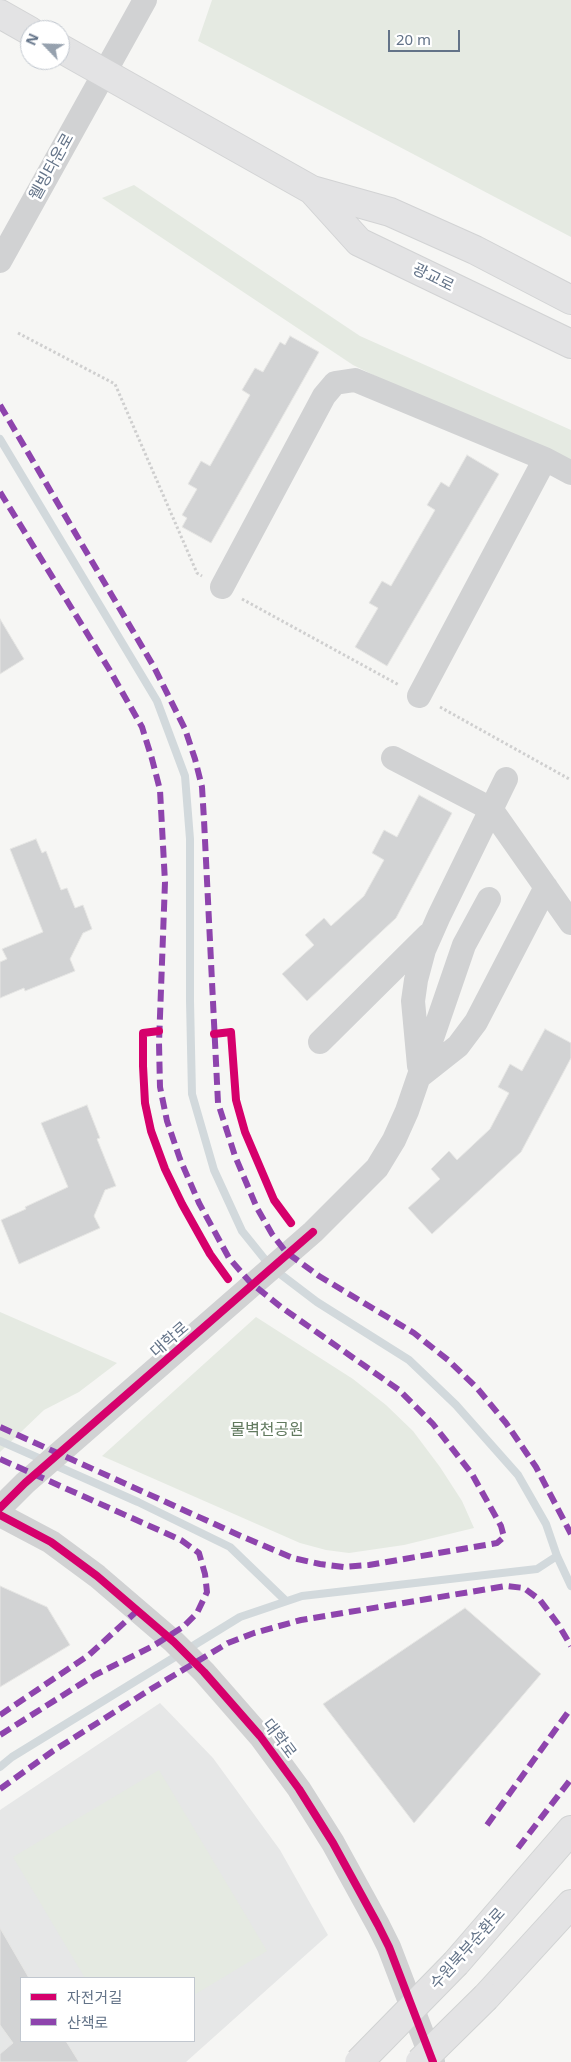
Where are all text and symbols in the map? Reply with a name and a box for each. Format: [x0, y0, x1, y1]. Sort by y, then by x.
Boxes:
north arrow [20, 20, 70, 70]
scale bar [391, 20, 464, 52]
text: 20 m [396, 29, 431, 49]
text: N [21, 30, 43, 48]
street label: 웰빙타운로 [26, 130, 78, 204]
street label: 광교로 [409, 260, 457, 296]
street label: 대학로 [147, 1318, 193, 1362]
park label: 물벽천공원 [230, 1420, 304, 1440]
street label: 대학로 [258, 1716, 300, 1762]
street label: 수원북부순환로 [426, 1904, 510, 1994]
legend [20, 1977, 195, 2042]
text: 자전거길 [67, 1987, 122, 2007]
text: 산책로 [67, 2012, 108, 2032]

